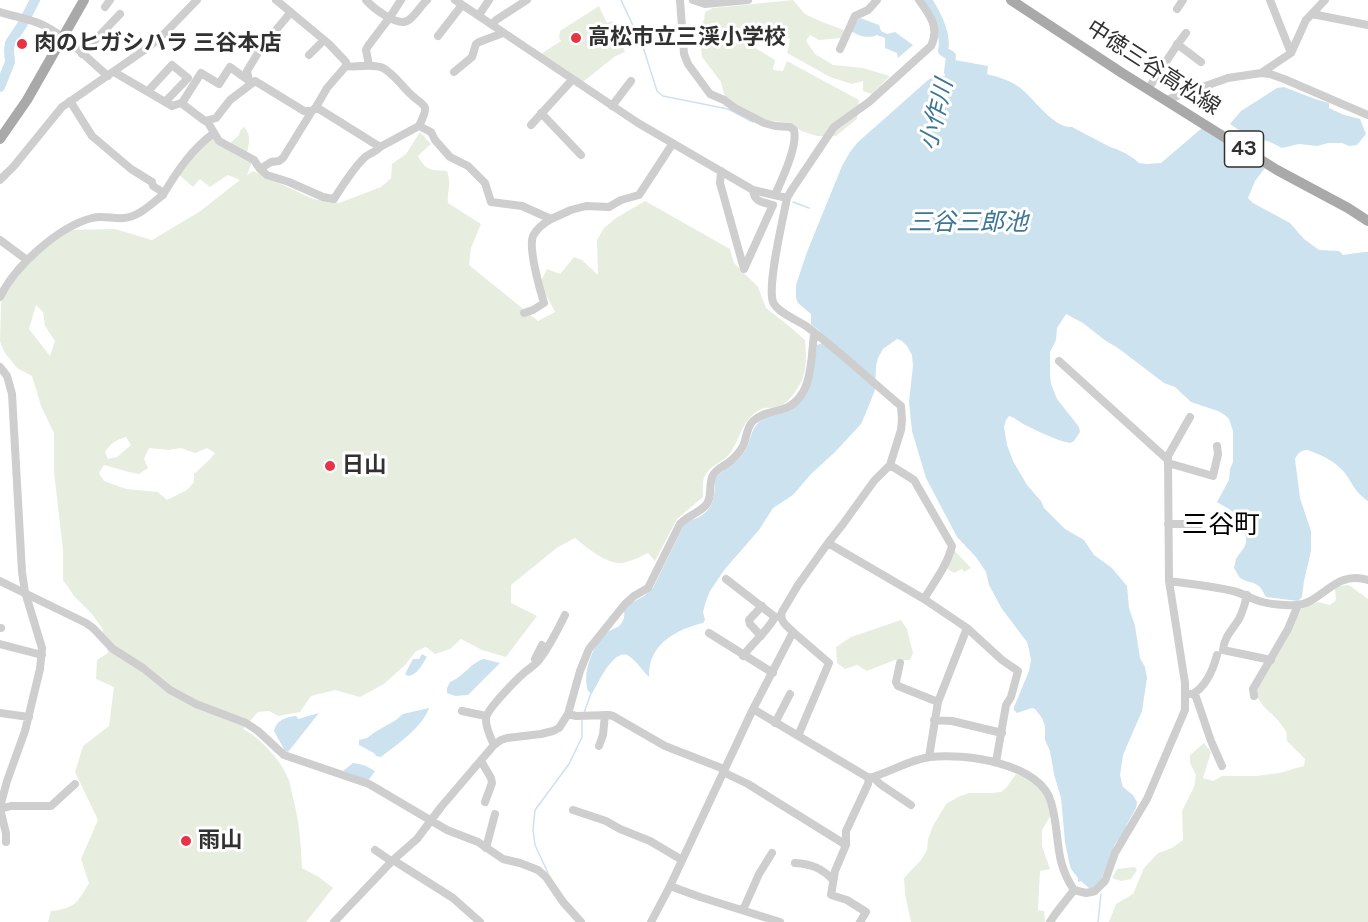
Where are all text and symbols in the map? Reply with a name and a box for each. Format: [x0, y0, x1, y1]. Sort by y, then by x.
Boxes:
street label: 中徳三谷高松線 [1081, 15, 1225, 121]
place label: 高松市立三渓小学校 [588, 25, 786, 51]
place label: 肉のヒガシハラ 三谷本店 [34, 31, 282, 57]
marker: 高松市立三渓小学校 [569, 31, 583, 45]
marker: 肉のヒガシハラ 三谷本店 [15, 37, 29, 51]
water label: 小作川 [914, 77, 960, 153]
road number: 43 [1224, 131, 1264, 167]
water label: 三谷三郎池 [908, 209, 1028, 237]
place label: 日山 [342, 453, 386, 479]
marker: 日山 [323, 459, 337, 473]
district label: 三谷町 [1182, 510, 1260, 542]
place label: 雨山 [198, 828, 242, 854]
marker: 雨山 [179, 834, 193, 848]

